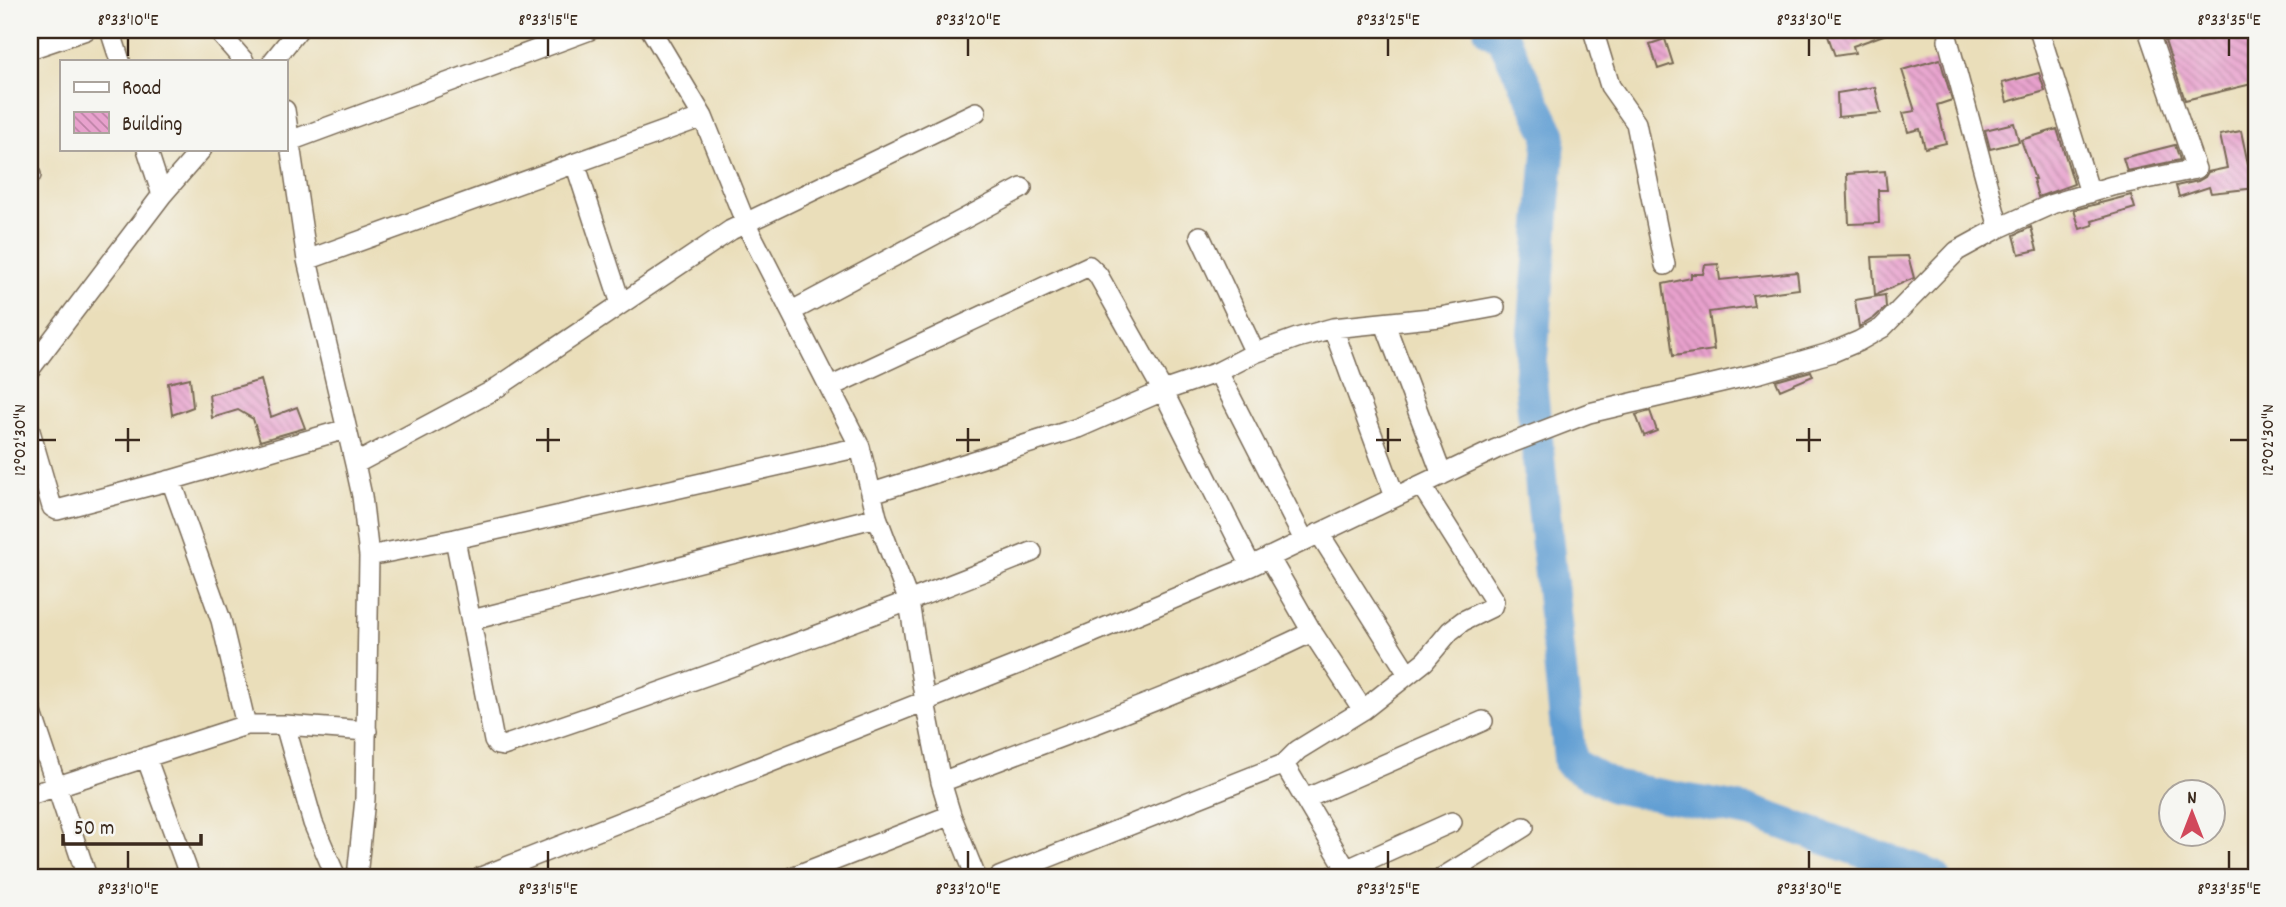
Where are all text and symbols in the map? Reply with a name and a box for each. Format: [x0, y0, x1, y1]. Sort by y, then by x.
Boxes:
text: 8°33'10"E [98, 9, 158, 34]
text: 8°33'15"E [518, 9, 578, 34]
text: 8°33'20"E [936, 9, 1000, 34]
text: 8°33'25"E [1356, 9, 1420, 34]
text: 8°33'30"E [1777, 9, 1841, 34]
text: 8°33'35"E [2197, 9, 2261, 34]
legend [60, 60, 287, 150]
text: Road [122, 75, 161, 105]
text: Building [122, 111, 182, 141]
text: 12°02'30"N [9, 404, 34, 476]
text: 12°02'30"N [2257, 404, 2282, 476]
north arrow [2156, 778, 2226, 848]
text: N [2187, 786, 2197, 813]
scale bar [63, 802, 201, 846]
text: 50 m [74, 815, 114, 845]
text: 8°33'10"E [98, 878, 158, 903]
text: 8°33'15"E [518, 878, 578, 903]
text: 8°33'20"E [936, 878, 1000, 903]
text: 8°33'25"E [1356, 878, 1420, 903]
text: 8°33'30"E [1777, 878, 1841, 903]
text: 8°33'35"E [2197, 878, 2261, 903]

